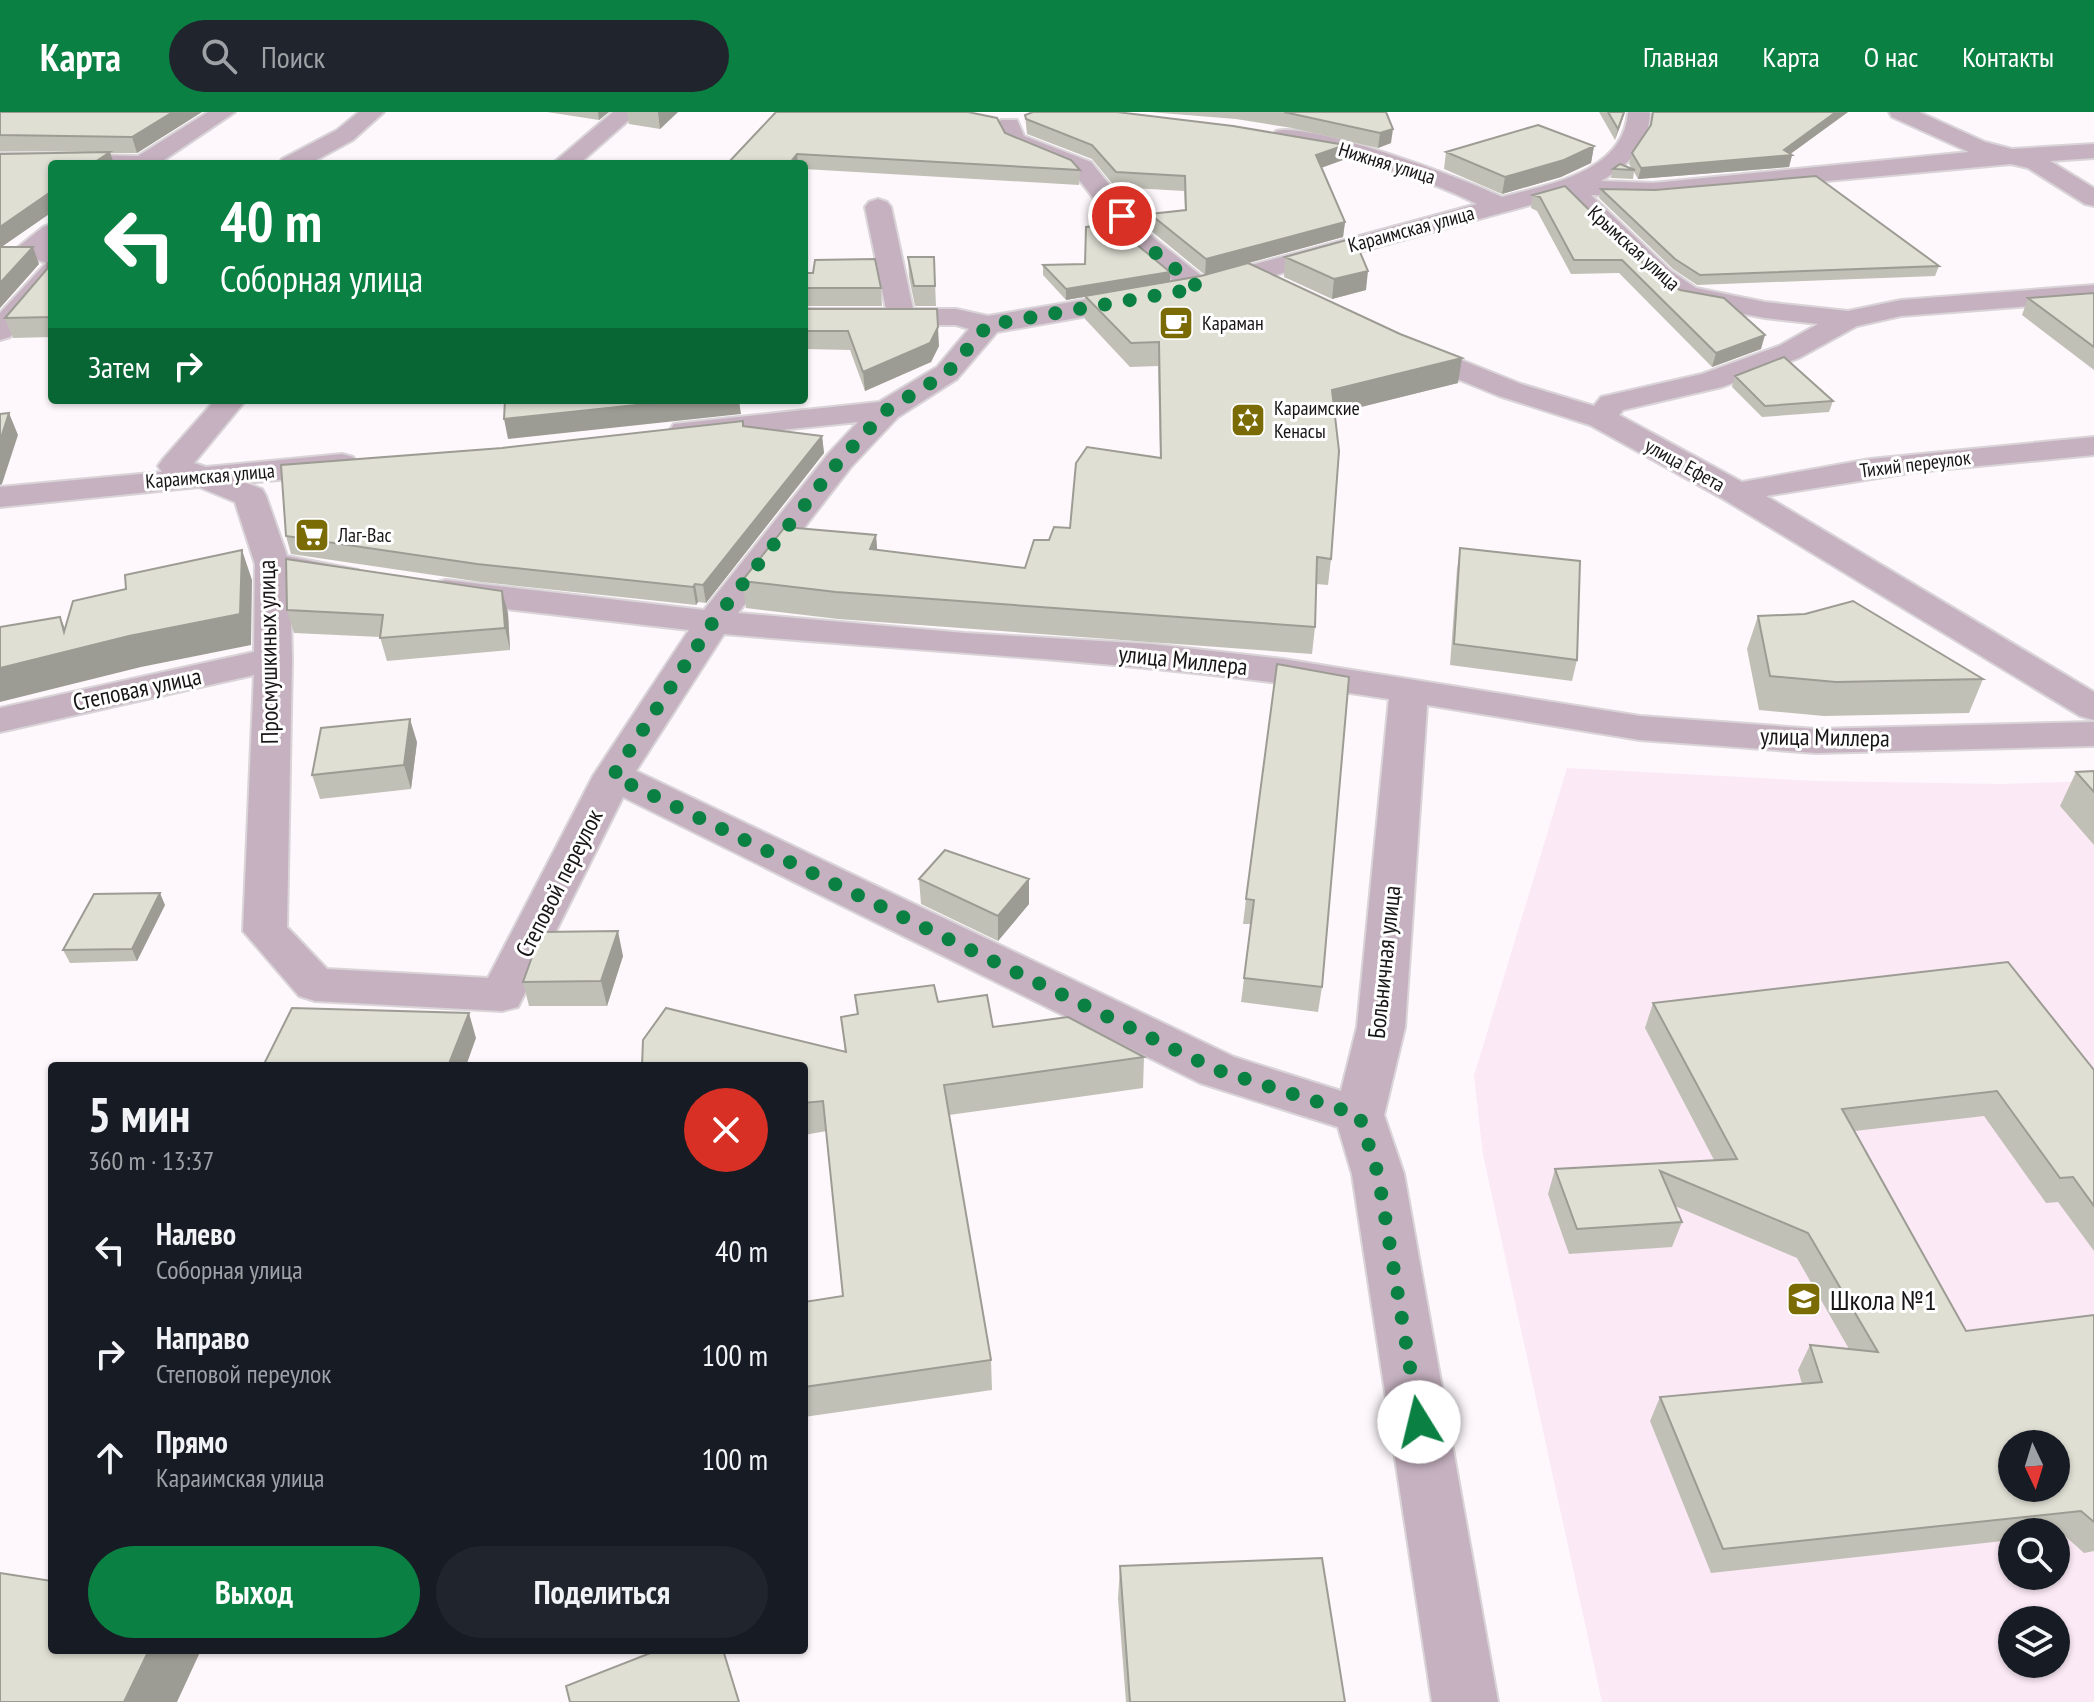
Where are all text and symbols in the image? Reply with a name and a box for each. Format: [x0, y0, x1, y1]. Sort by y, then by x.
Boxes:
search box [169, 20, 729, 92]
text: Карта [40, 32, 121, 81]
icon: search [197, 34, 241, 78]
text: Поиск [261, 37, 325, 76]
text: Главная [1643, 38, 1719, 75]
text: Карта [1763, 38, 1820, 75]
text: О нас [1864, 38, 1918, 75]
text: Контакты [1962, 38, 2054, 75]
street label: Нижняя улица [1336, 136, 1438, 190]
pin [1088, 182, 1156, 250]
text: 40 m [220, 185, 322, 257]
icon: left [88, 192, 192, 296]
icon: arrive [1100, 194, 1144, 238]
street label: Караимская улица [1345, 200, 1477, 258]
street label: Крымская улица [1582, 200, 1686, 296]
text: Соборная улица [220, 255, 423, 302]
cafe icon: Караман [1157, 304, 1195, 342]
place label: Караман [1202, 310, 1264, 336]
icon: right [166, 344, 210, 388]
text: Затем [88, 347, 150, 386]
place label: Караимские Кенасы [1274, 395, 1360, 444]
synagogue icon: Караимские Кенасы [1229, 401, 1267, 439]
street label: улица Ефета [1640, 432, 1730, 498]
street label: Тихий переулок [1858, 444, 1972, 484]
street label: Караимская улица [144, 457, 276, 495]
supermarket icon: Лаг-Вас [293, 516, 331, 554]
place label: Лаг-Вас [337, 522, 392, 548]
street label: Просмушкиных улица [251, 559, 285, 745]
street label: улица Миллера [1117, 638, 1249, 682]
street label: Степовая улица [70, 660, 204, 718]
street label: улица Миллера [1760, 720, 1890, 754]
street label: Степовой переулок [508, 803, 610, 962]
street label: Больничная улица [1361, 884, 1407, 1040]
text: 5 мин [88, 1083, 190, 1145]
button: close [684, 1088, 768, 1172]
text: 360 m · 13:37 [88, 1144, 214, 1177]
text: Налево [156, 1214, 236, 1253]
icon: left [88, 1228, 132, 1272]
text: 40 m [715, 1231, 768, 1270]
text: Соборная улица [156, 1253, 303, 1286]
school or university icon: Школа №1 [1785, 1280, 1823, 1318]
place label: Школа №1 [1830, 1281, 1937, 1318]
text: Направо [156, 1318, 249, 1357]
icon: right [88, 1332, 132, 1376]
text: 100 m [702, 1335, 768, 1374]
text: Степовой переулок [156, 1357, 331, 1390]
position arrow [1377, 1380, 1461, 1464]
text: Прямо [156, 1422, 228, 1461]
north arrow [1998, 1430, 2070, 1502]
map controls [1998, 1430, 2070, 1678]
icon: ahead [88, 1436, 132, 1480]
text: 100 m [702, 1439, 768, 1478]
text: Караимская улица [156, 1461, 324, 1494]
button: search [1998, 1518, 2070, 1590]
button: Выход [88, 1546, 420, 1638]
button: Поделиться [436, 1546, 768, 1638]
button: layers [1998, 1606, 2070, 1678]

